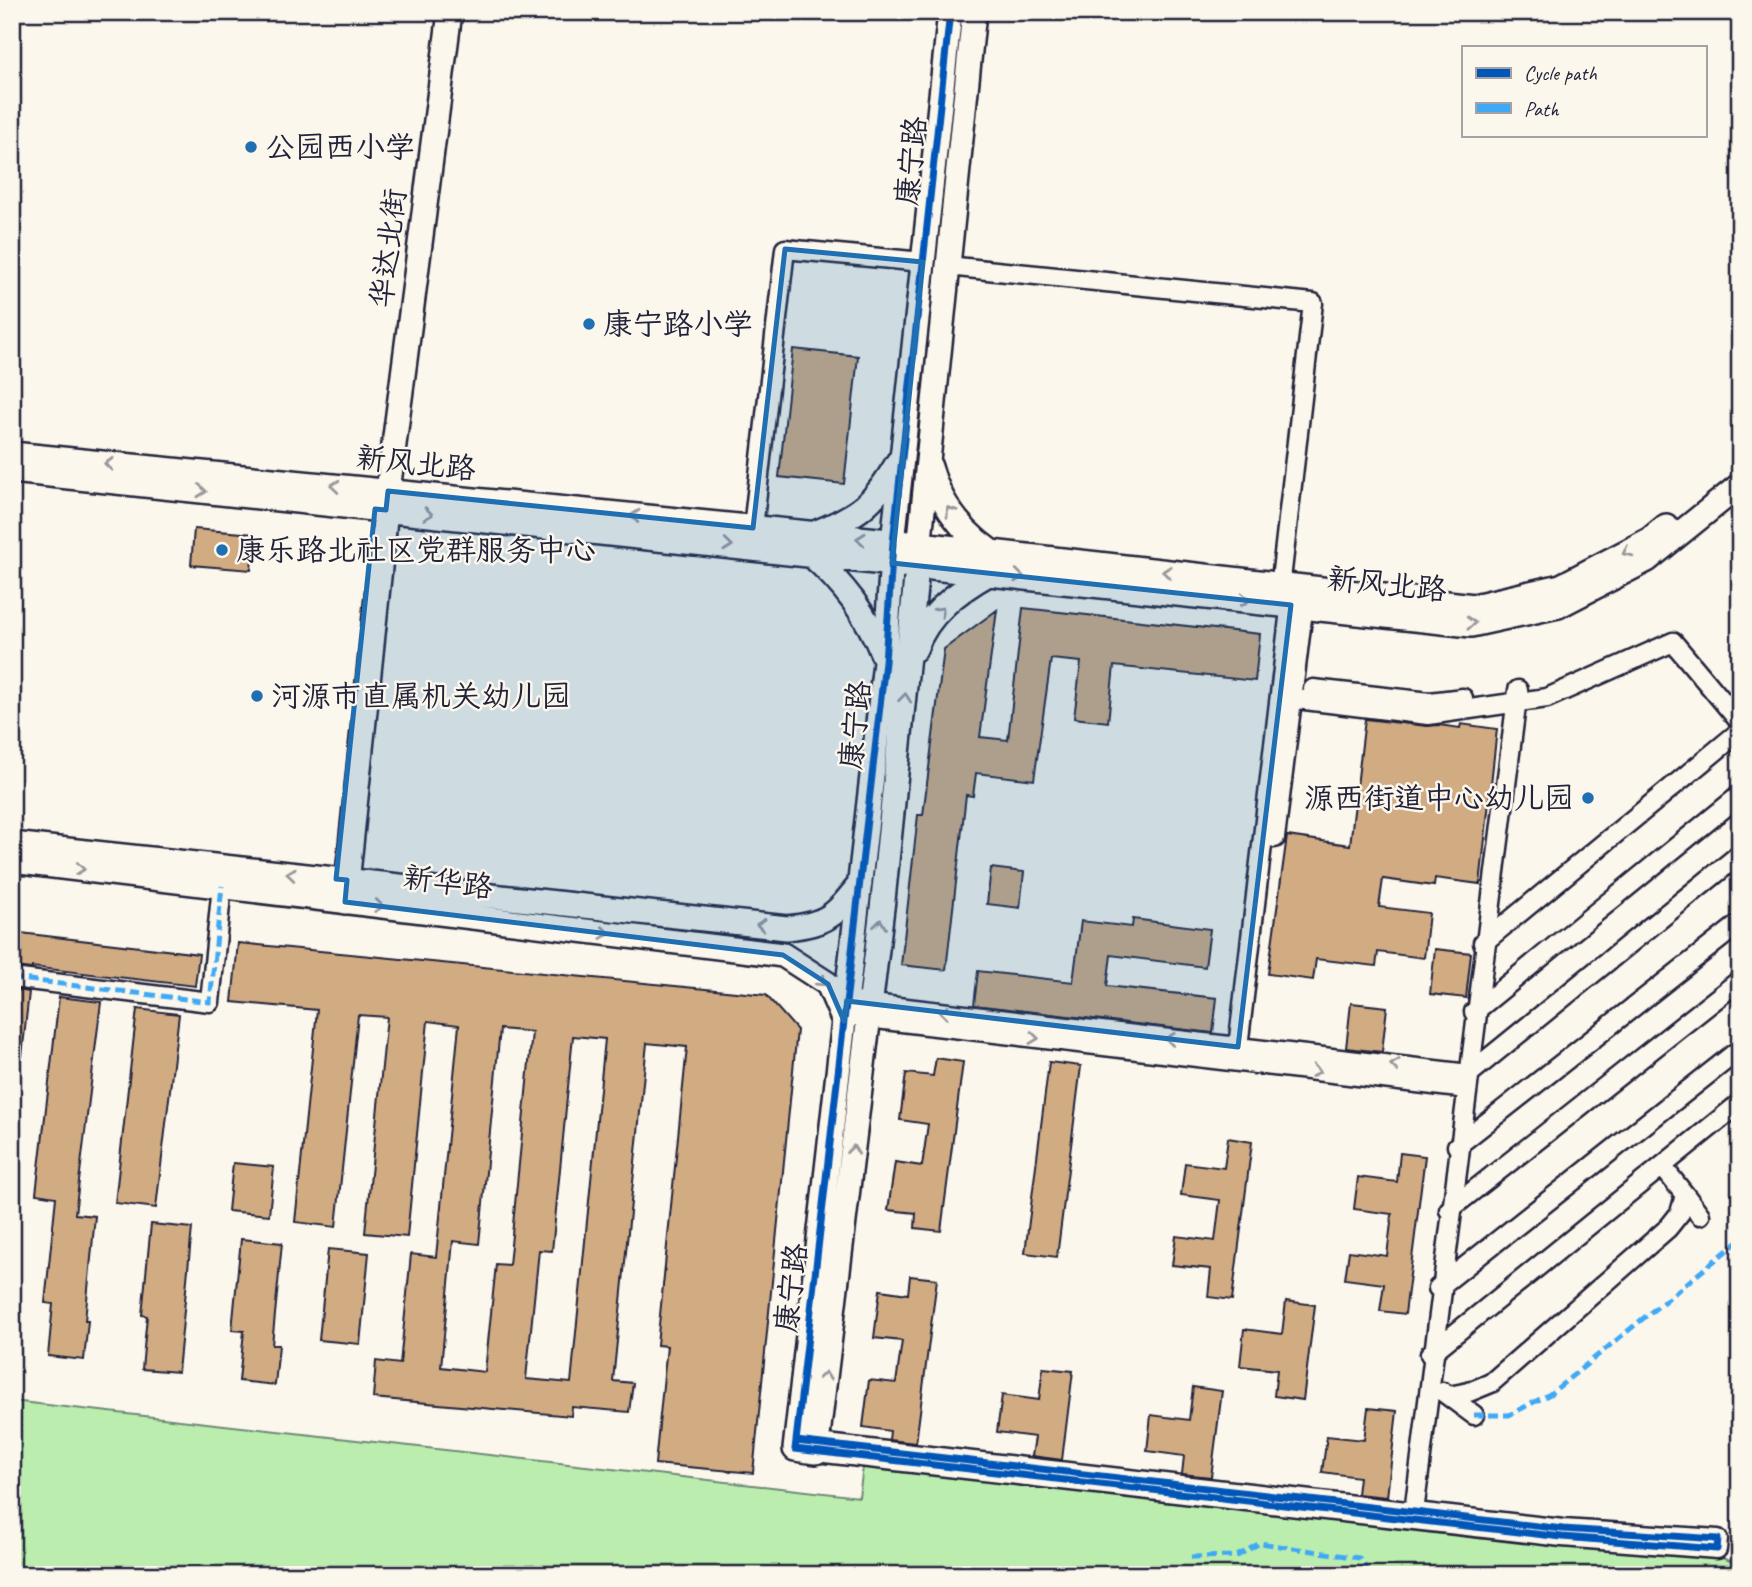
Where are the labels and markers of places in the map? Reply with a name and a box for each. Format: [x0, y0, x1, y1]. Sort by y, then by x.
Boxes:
place label: 公园西小学 [265, 128, 415, 166]
marker: 公园西小学 [243, 139, 259, 155]
place label: 康宁路小学 [603, 305, 753, 343]
marker: 康宁路小学 [581, 316, 597, 332]
place label: 康乐路北社区党群服务中心 [236, 531, 596, 569]
marker: 康乐路北社区党群服务中心 [214, 542, 230, 558]
place label: 河源市直属机关幼儿园 [271, 677, 571, 715]
marker: 河源市直属机关幼儿园 [249, 688, 265, 704]
place label: 源西街道中心幼儿园 [1304, 779, 1574, 817]
marker: 源西街道中心幼儿园 [1580, 790, 1596, 806]

